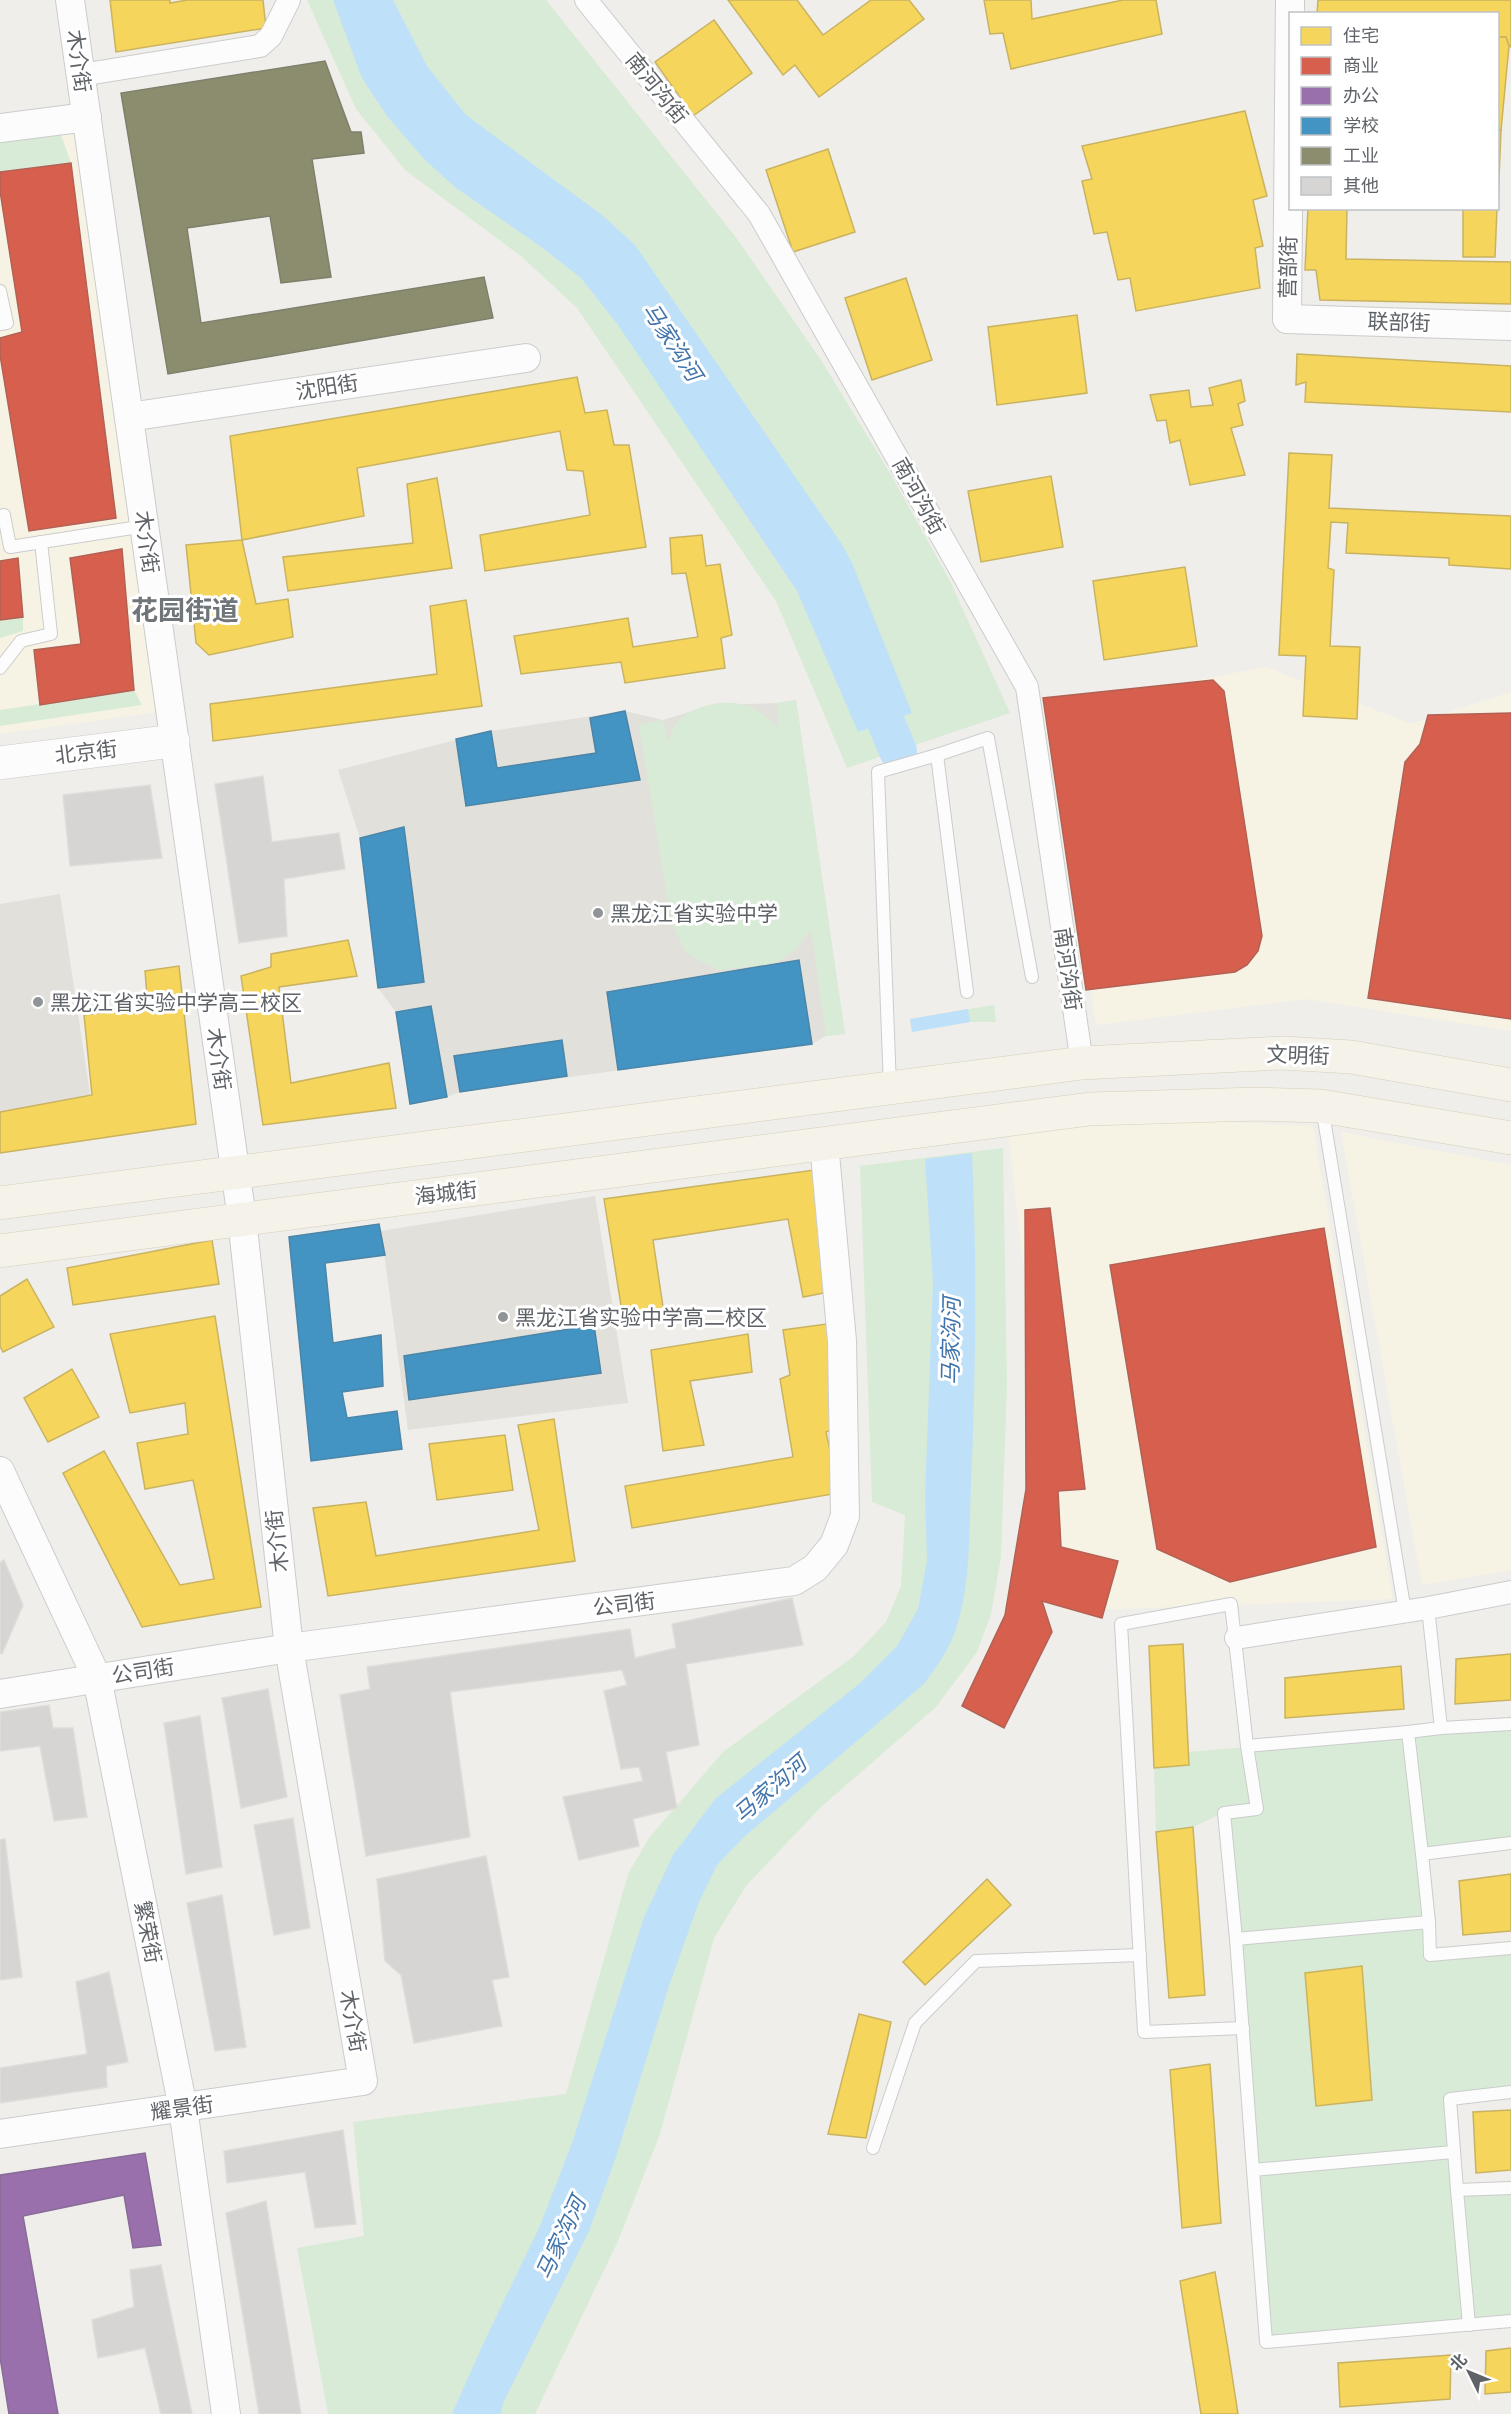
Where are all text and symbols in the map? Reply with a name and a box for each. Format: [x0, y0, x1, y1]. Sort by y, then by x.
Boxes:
legend [1289, 12, 1499, 210]
text: 住宅 [1343, 25, 1379, 47]
street label: 木介街 [62, 28, 96, 94]
street label: 南河沟街 [621, 47, 693, 129]
text: 商业 [1343, 55, 1379, 77]
text: 办公 [1343, 85, 1379, 107]
text: 学校 [1343, 115, 1379, 137]
text: 工业 [1343, 145, 1379, 167]
text: 其他 [1343, 175, 1379, 197]
street label: 营部街 [1275, 235, 1301, 299]
water label: 马家沟河 [637, 298, 709, 390]
street label: 联部街 [1367, 308, 1431, 336]
street label: 沈阳街 [294, 370, 360, 404]
street label: 南河沟街 [888, 453, 950, 539]
street label: 木介街 [130, 509, 164, 575]
district label: 花园街道 [131, 595, 239, 627]
street label: 北京街 [53, 736, 119, 768]
place label: 黑龙江省实验中学 [610, 901, 778, 926]
marker: 黑龙江省实验中学 [591, 906, 605, 920]
street label: 南河沟街 [1050, 926, 1086, 1012]
place label: 黑龙江省实验中学高三校区 [50, 990, 302, 1015]
marker: 黑龙江省实验中学高三校区 [31, 995, 45, 1009]
street label: 木介街 [202, 1026, 236, 1092]
street label: 文明街 [1266, 1041, 1330, 1069]
street label: 海城街 [413, 1177, 479, 1209]
water label: 马家沟河 [937, 1293, 965, 1385]
place label: 黑龙江省实验中学高二校区 [515, 1305, 767, 1330]
marker: 黑龙江省实验中学高二校区 [496, 1310, 510, 1324]
street label: 木介街 [261, 1508, 293, 1574]
street label: 公司街 [591, 1588, 657, 1620]
street label: 公司街 [110, 1654, 176, 1688]
water label: 马家沟河 [728, 1747, 815, 1828]
street label: 繁荣街 [130, 1899, 166, 1965]
street label: 木介街 [335, 1988, 371, 2054]
street label: 耀景街 [149, 2091, 215, 2125]
water label: 马家沟河 [530, 2189, 594, 2284]
north arrow [1439, 2342, 1499, 2402]
text: 北 [1446, 2350, 1471, 2374]

